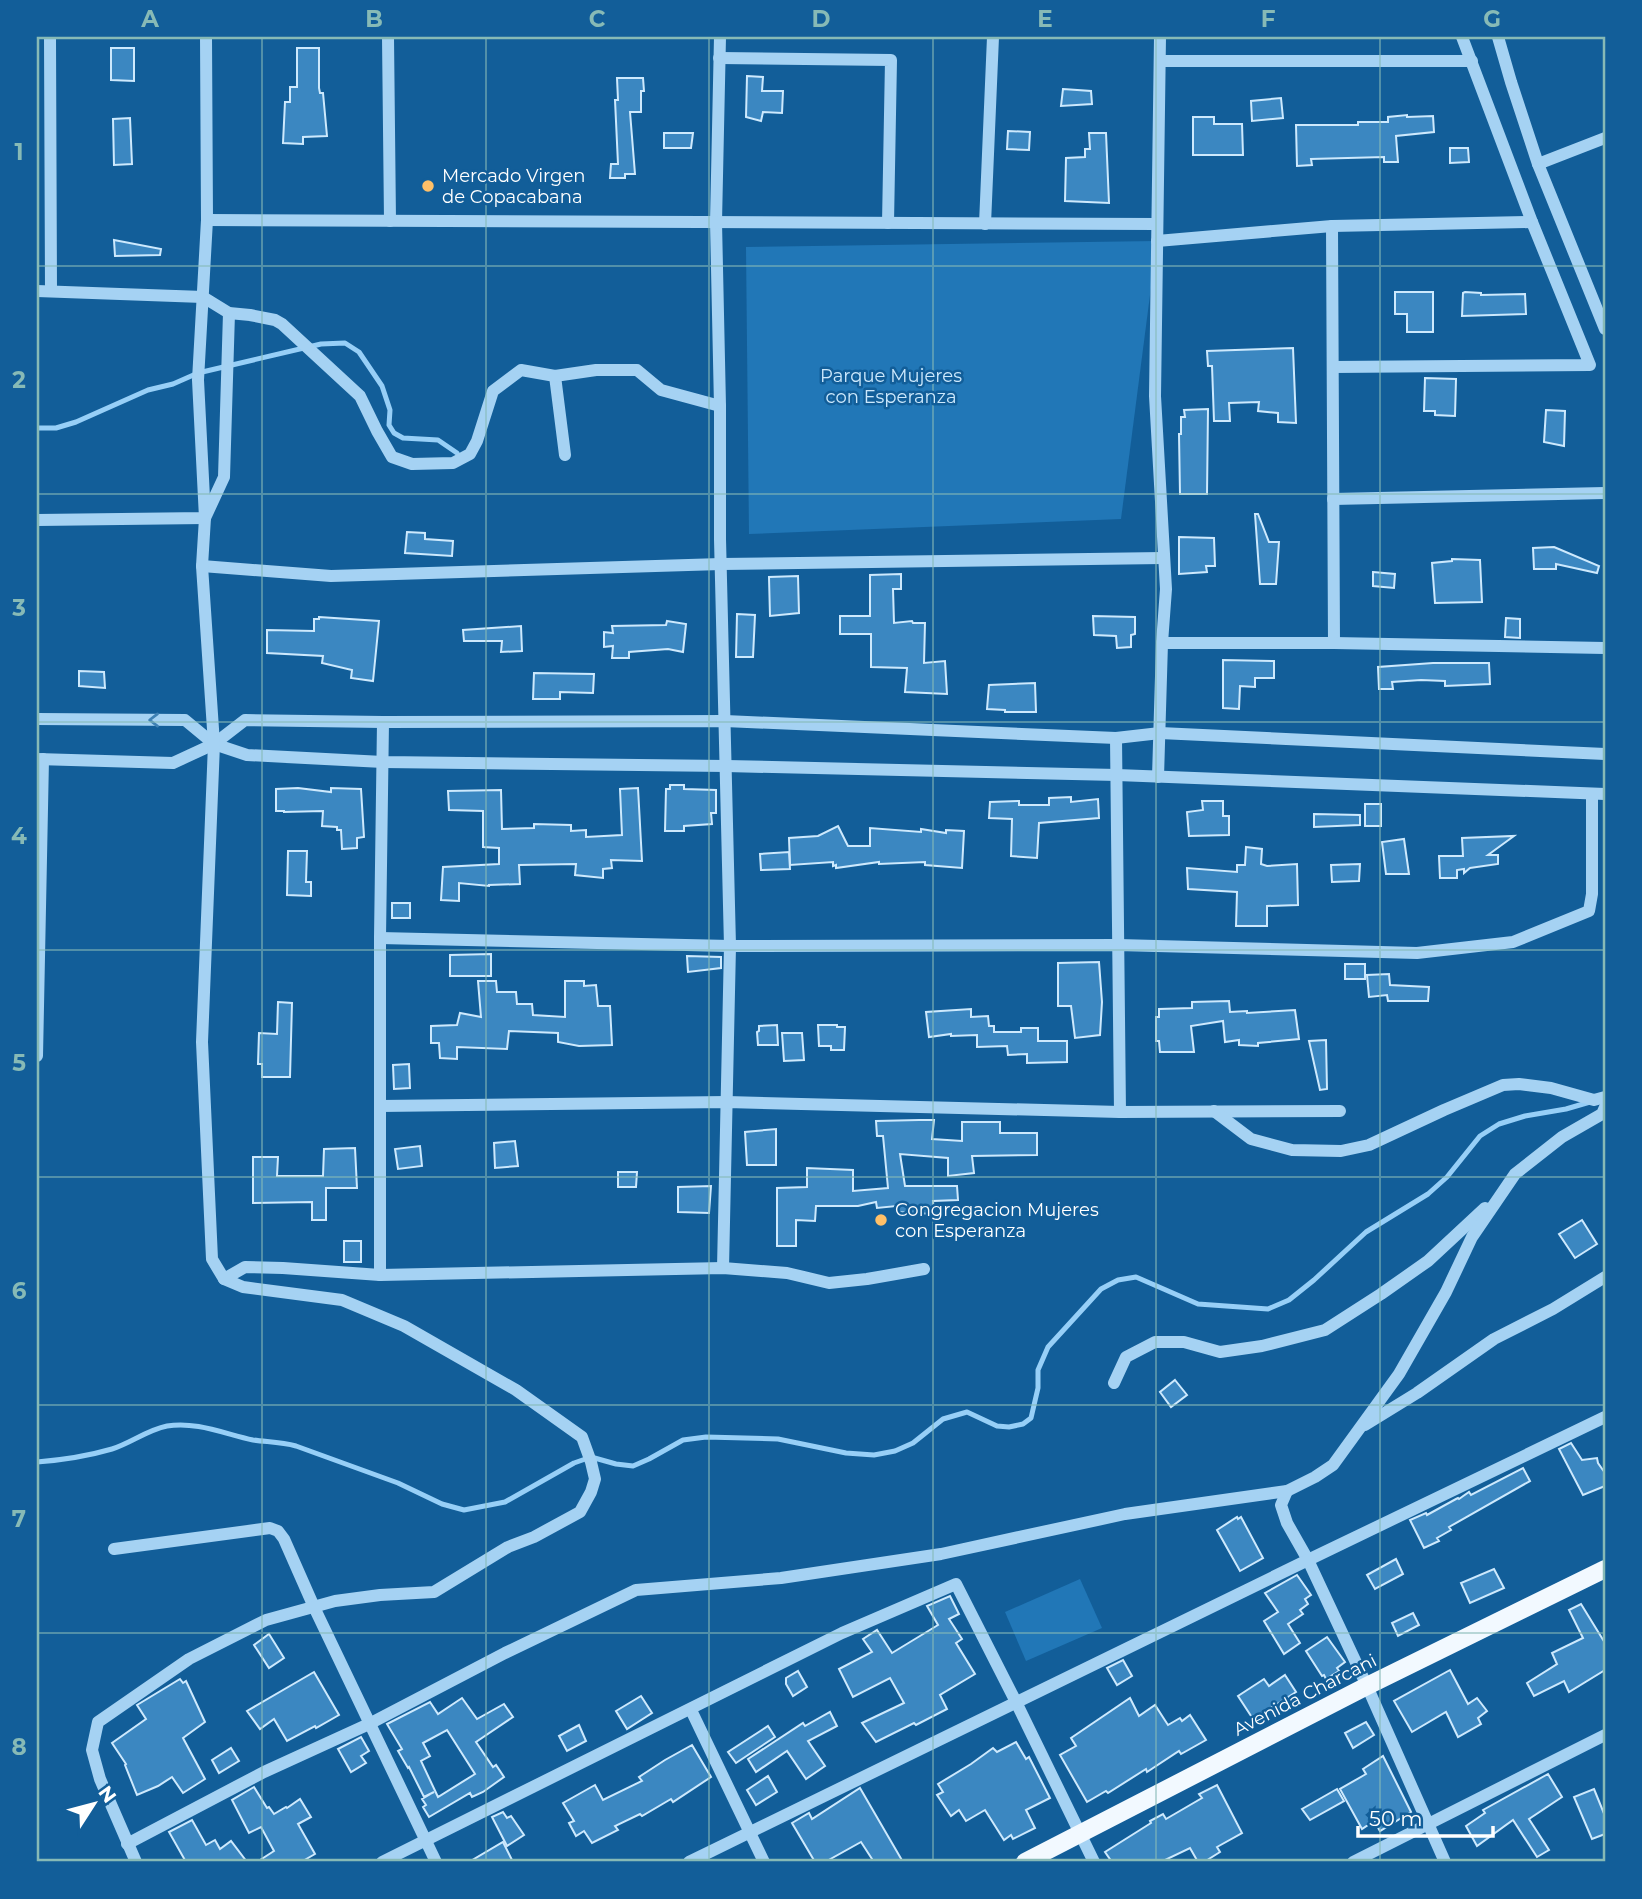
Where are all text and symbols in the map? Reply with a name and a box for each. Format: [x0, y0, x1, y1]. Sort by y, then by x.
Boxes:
text: A [140, 5, 159, 33]
text: B [365, 5, 383, 33]
text: C [589, 5, 606, 33]
text: D [812, 5, 831, 33]
text: E [1037, 5, 1053, 33]
text: F [1261, 5, 1276, 33]
text: G [1483, 5, 1501, 33]
text: 1 [14, 138, 24, 166]
place label: Mercado Virgen de Copacabana [442, 165, 585, 208]
marker: Mercado Virgen de Copacabana [420, 178, 436, 194]
park label: Parque Mujeres con Esperanza [820, 365, 962, 408]
text: 2 [12, 366, 26, 394]
text: 3 [11, 594, 26, 622]
one-way arrow [148, 712, 159, 728]
text: 4 [11, 822, 27, 850]
text: 5 [12, 1049, 26, 1077]
place label: Congregacion Mujeres con Esperanza [895, 1199, 1099, 1242]
marker: Congregacion Mujeres con Esperanza [873, 1212, 889, 1228]
text: 6 [12, 1277, 27, 1305]
text: 7 [12, 1505, 26, 1533]
street label: Avenida Charcani [1230, 1649, 1380, 1741]
text: 8 [11, 1733, 27, 1761]
north arrow [60, 1770, 130, 1840]
text: N [94, 1781, 121, 1807]
scale bar [1358, 1794, 1493, 1838]
text: 50 m [1369, 1806, 1423, 1831]

